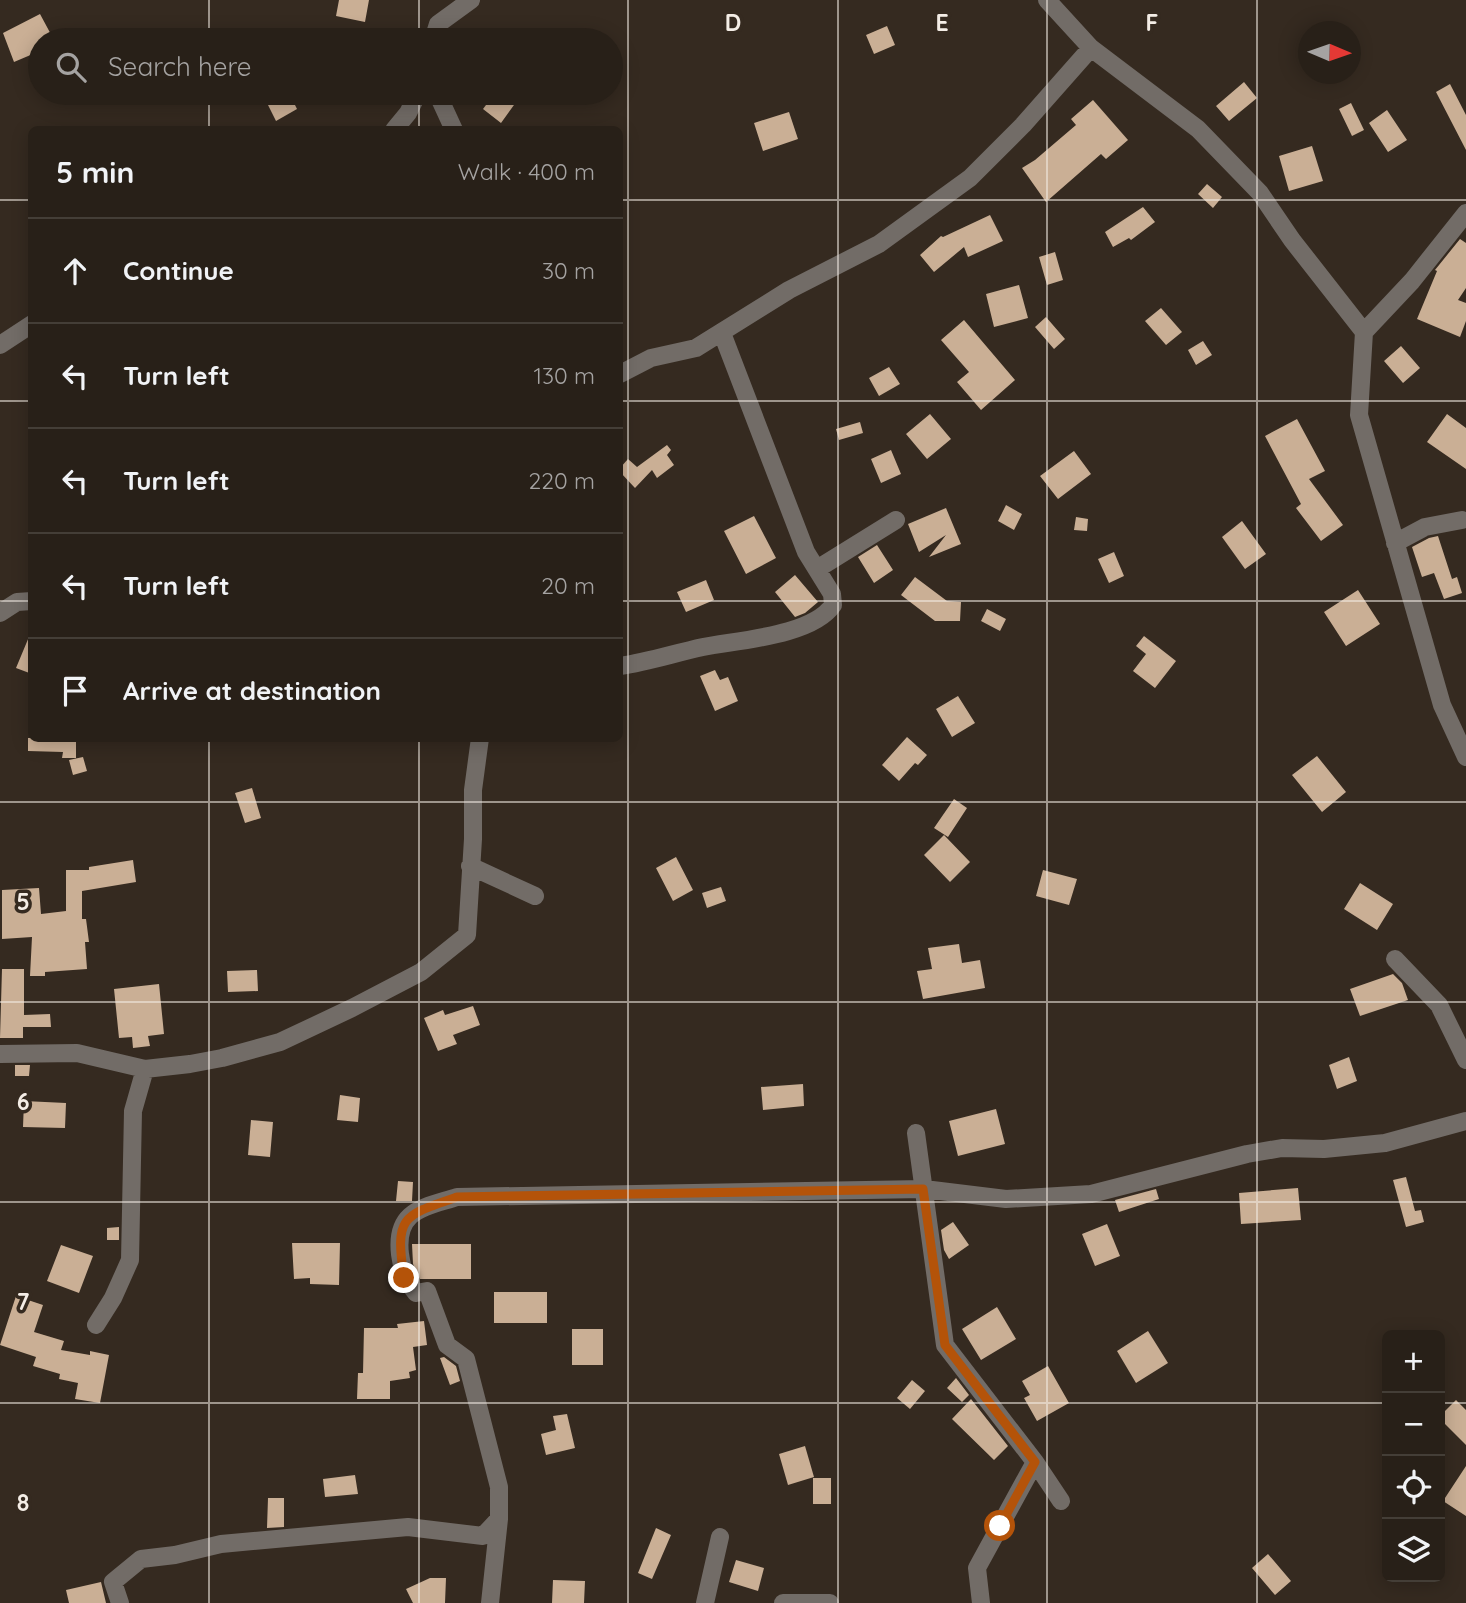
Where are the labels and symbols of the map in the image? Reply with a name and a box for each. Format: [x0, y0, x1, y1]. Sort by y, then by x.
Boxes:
text: D [725, 8, 741, 37]
text: E [935, 8, 949, 37]
text: F [1146, 8, 1158, 37]
north arrow [1298, 21, 1361, 84]
text: 5 [16, 887, 30, 916]
text: 6 [17, 1087, 29, 1116]
route end [388, 1262, 419, 1293]
text: 7 [17, 1287, 30, 1316]
text: 8 [17, 1488, 29, 1517]
route start [984, 1510, 1015, 1541]

